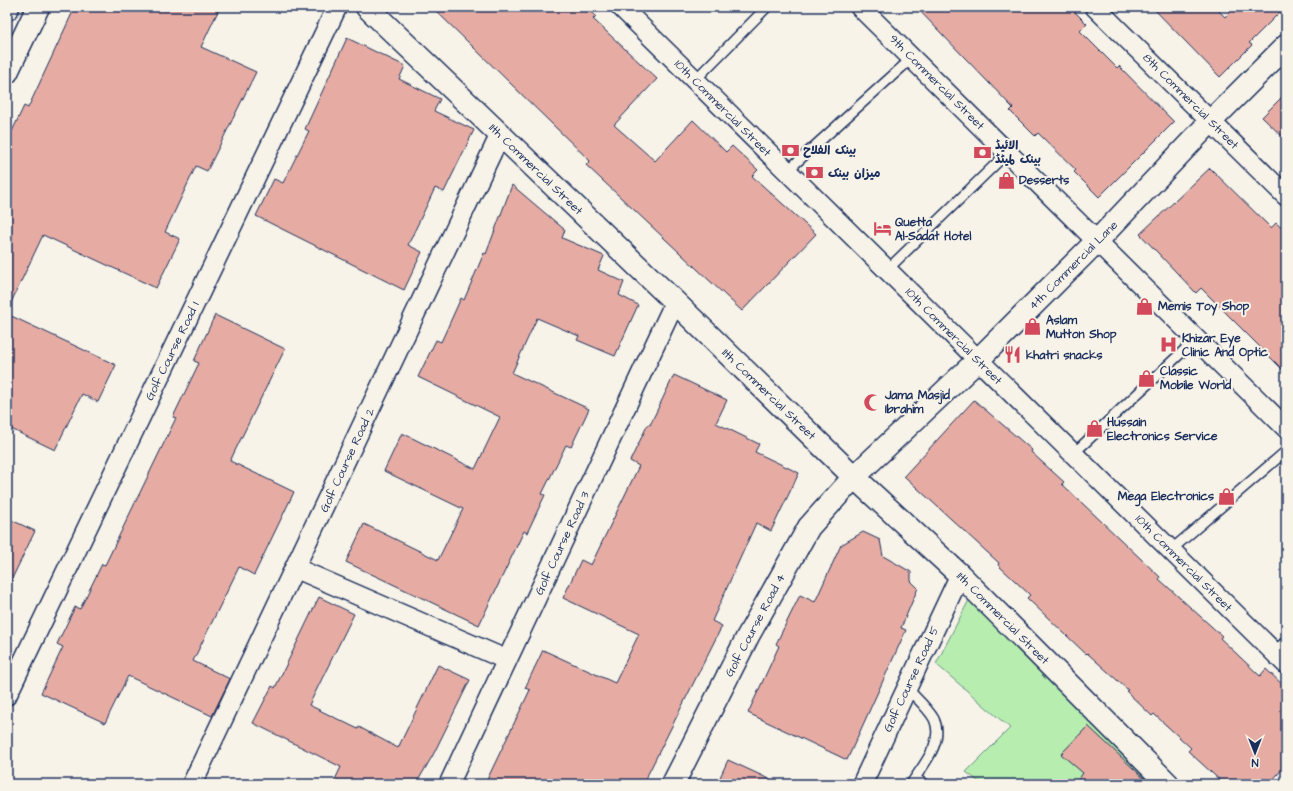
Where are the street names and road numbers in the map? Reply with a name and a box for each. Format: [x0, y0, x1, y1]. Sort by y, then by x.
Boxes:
street label: 9th Commercial Street [885, 31, 988, 134]
street label: 8th Commercial Street [1139, 50, 1243, 153]
street label: 10th Commercial Street [670, 56, 775, 161]
street label: 11th Commercial Street [485, 120, 587, 219]
street label: 4th Commercial Lane [1025, 217, 1122, 314]
street label: 10th Commercial Street [901, 284, 1006, 389]
street label: Golf Course Road 1 [141, 299, 204, 404]
street label: 11th Commercial Street [718, 345, 820, 444]
street label: Golf Course Road 2 [316, 405, 379, 515]
street label: Golf Course Road 3 [531, 489, 594, 598]
street label: 10th Commercial Street [1131, 511, 1236, 616]
street label: 11th Commercial Street [952, 568, 1053, 669]
street label: Golf Course Road 4 [721, 571, 790, 680]
street label: Golf Course Road 5 [879, 623, 944, 735]

